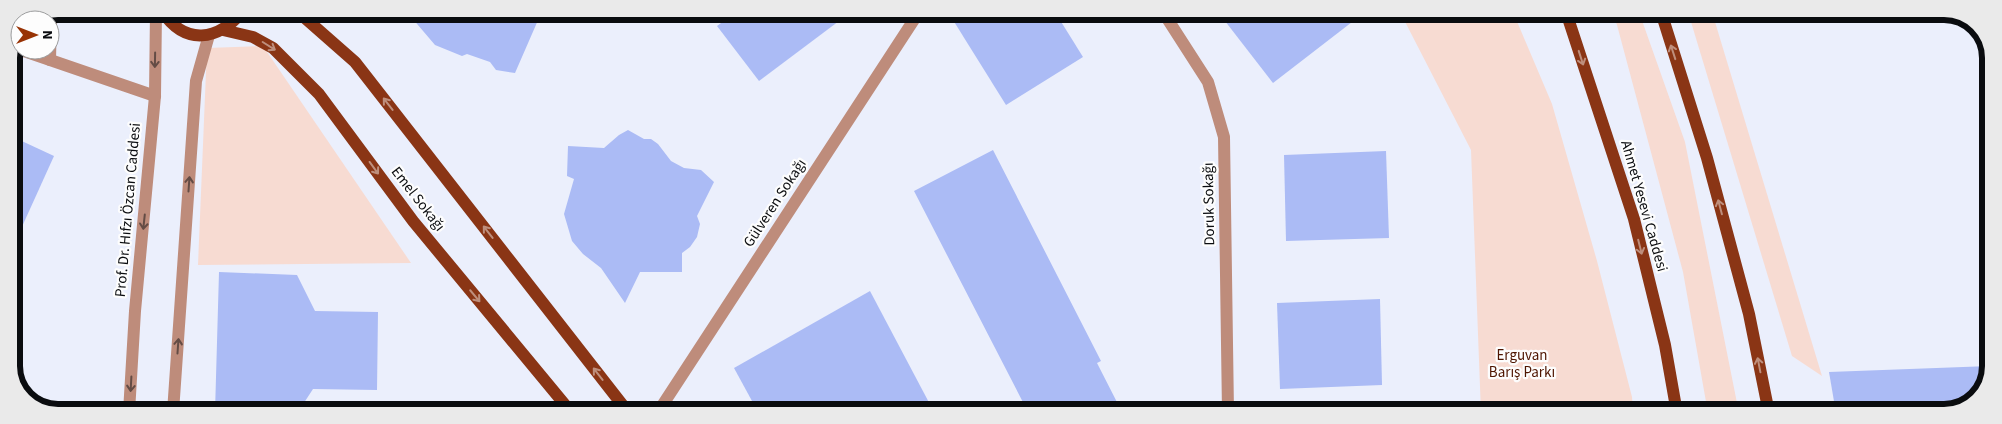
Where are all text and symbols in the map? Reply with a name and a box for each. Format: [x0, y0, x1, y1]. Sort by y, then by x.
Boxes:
north arrow [10, 10, 60, 60]
text: N [37, 30, 57, 40]
one-way arrow [261, 41, 275, 51]
one-way arrow [1668, 44, 1678, 60]
one-way arrow [1577, 50, 1587, 66]
one-way arrow [151, 52, 160, 68]
one-way arrow [382, 98, 393, 111]
street label: Prof. Dr. Hıfzı Özcan Caddesi [110, 122, 146, 298]
street label: Ahmet Yesevi Caddesi [1615, 138, 1673, 274]
street label: Gülveren Sokağı [739, 155, 811, 251]
one-way arrow [369, 161, 379, 175]
street label: Emel Sokağı [386, 162, 450, 236]
street label: Doruk Sokağı [1198, 162, 1220, 246]
one-way arrow [185, 176, 194, 192]
one-way arrow [1715, 200, 1724, 216]
one-way arrow [139, 214, 149, 230]
one-way arrow [482, 226, 493, 239]
one-way arrow [1636, 238, 1646, 254]
one-way arrow [469, 289, 480, 302]
one-way arrow [173, 338, 182, 354]
park label: Erguvan Barış Parkı [1489, 345, 1555, 383]
one-way arrow [1754, 357, 1764, 373]
one-way arrow [593, 368, 604, 381]
one-way arrow [126, 376, 135, 392]

